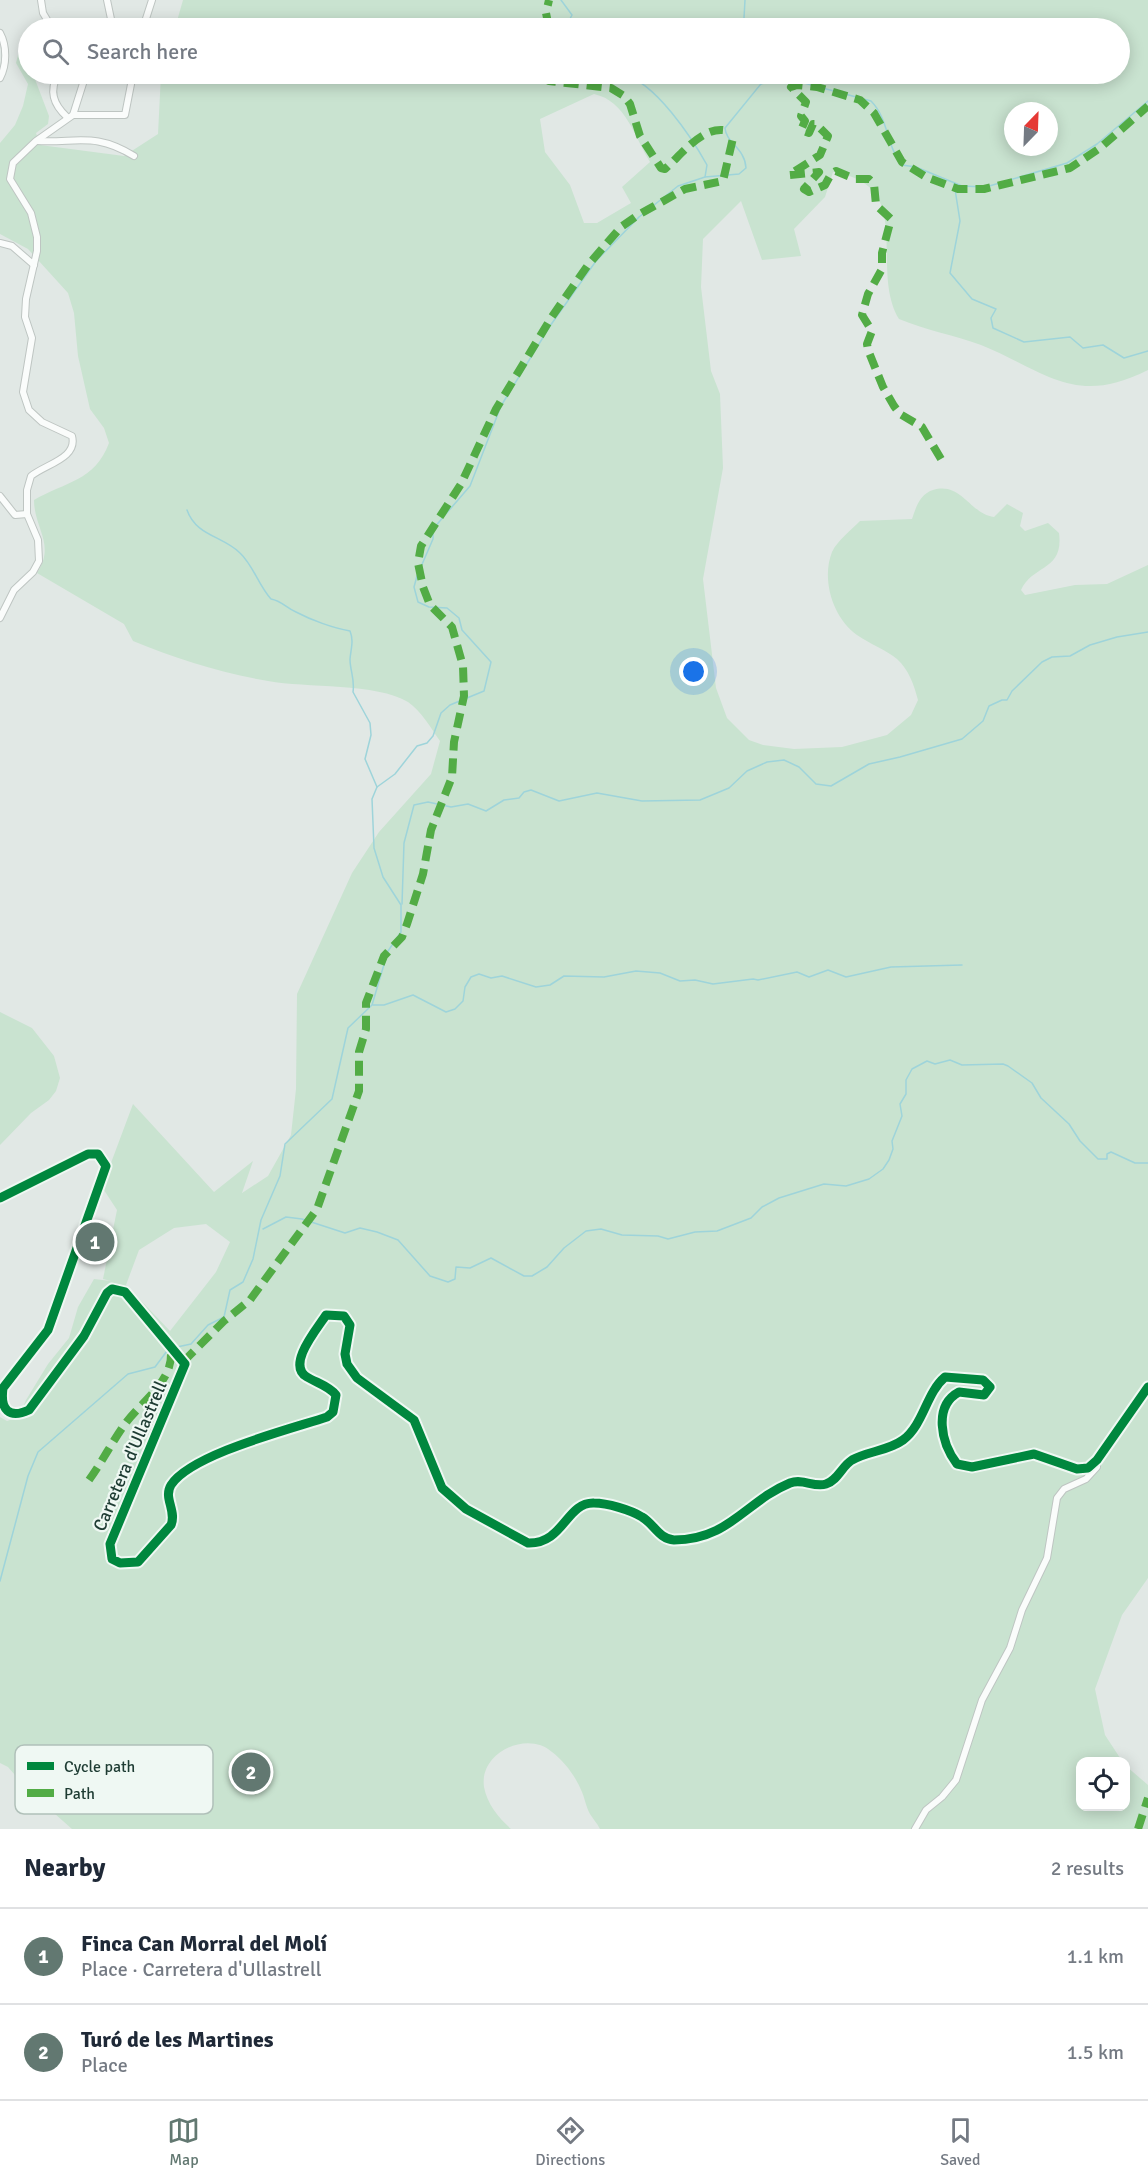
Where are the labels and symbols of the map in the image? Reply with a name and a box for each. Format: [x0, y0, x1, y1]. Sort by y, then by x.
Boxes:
north arrow [1004, 102, 1058, 156]
your location [679, 657, 708, 686]
pin: 1 [76, 1220, 115, 1264]
street label: Carretera d'Ullastrell [88, 1378, 172, 1534]
legend [15, 1745, 213, 1814]
pin: 2 [232, 1750, 270, 1794]
text: Cycle path [64, 1757, 135, 1777]
text: Path [64, 1784, 95, 1804]

